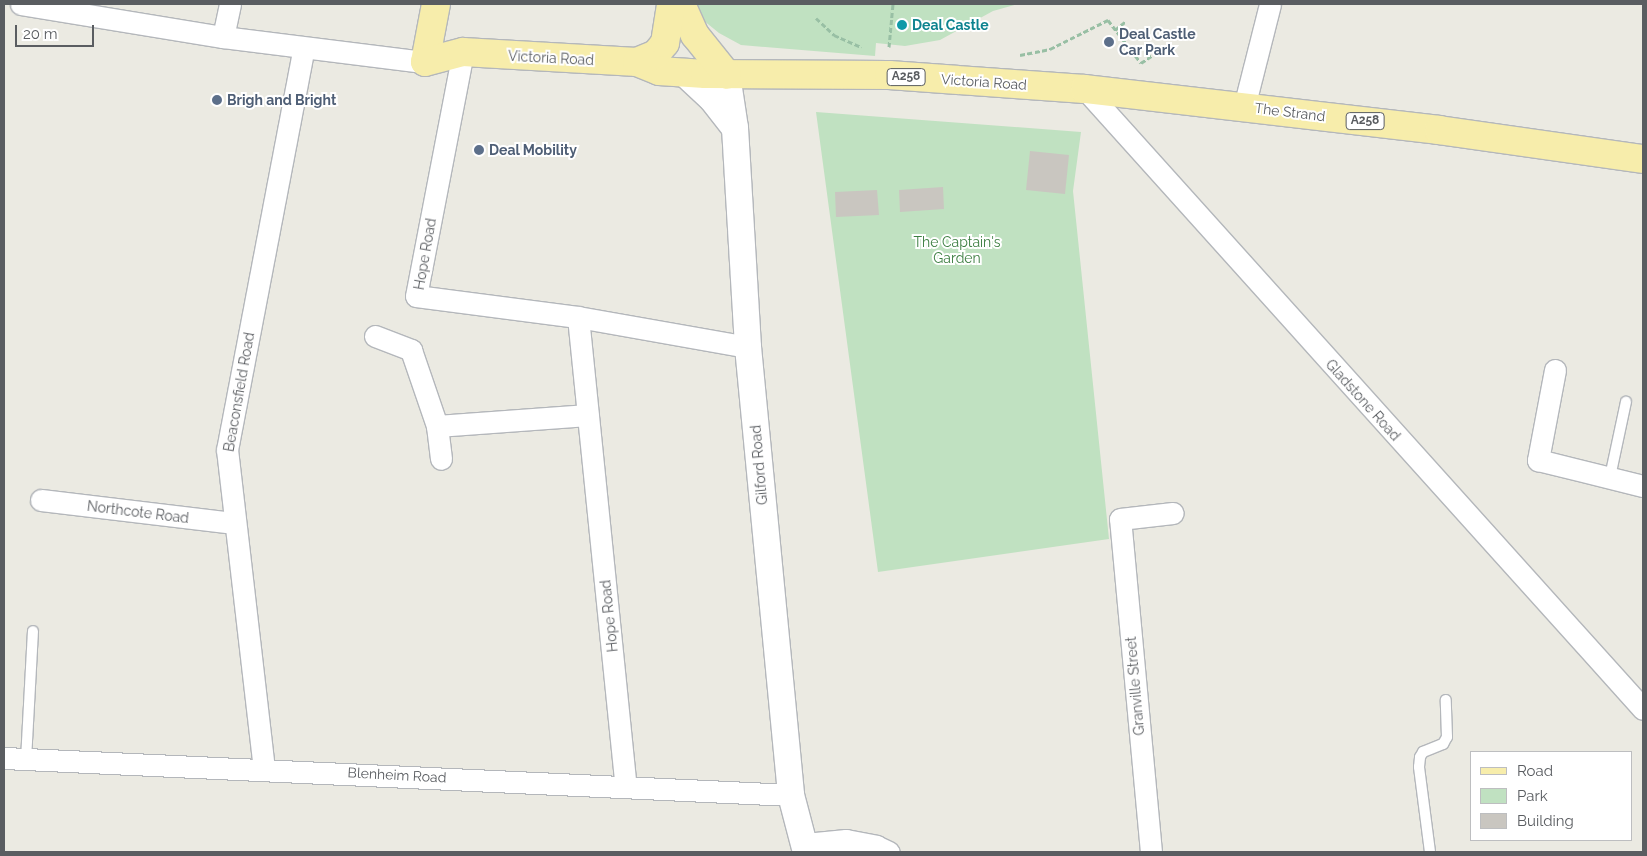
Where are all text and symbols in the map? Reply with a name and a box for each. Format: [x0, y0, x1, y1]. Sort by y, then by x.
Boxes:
scale bar [18, 15, 96, 47]
place label: Deal Castle [912, 17, 989, 33]
marker: Deal Castle [896, 19, 908, 31]
text: 20 m [23, 25, 58, 43]
place label: Deal Castle Car Park [1119, 26, 1196, 58]
marker: Deal Castle Car Park [1103, 36, 1115, 48]
street label: Victoria Road [508, 47, 594, 69]
road number: A258 [886, 68, 926, 86]
street label: Victoria Road [941, 71, 1027, 93]
place label: Brigh and Bright [227, 92, 336, 108]
marker: Brigh and Bright [211, 94, 223, 106]
street label: The Strand [1254, 99, 1326, 125]
road number: A258 [1345, 112, 1385, 130]
place label: Deal Mobility [489, 142, 577, 158]
marker: Deal Mobility [473, 144, 485, 156]
street label: Hope Road [410, 217, 440, 291]
park label: The Captain's Garden [913, 234, 1001, 266]
street label: Beaconsfield Road [220, 331, 258, 453]
street label: Gladstone Road [1322, 356, 1404, 444]
street label: Gilford Road [747, 424, 771, 506]
street label: Northcote Road [86, 497, 190, 527]
street label: Hope Road [597, 579, 621, 653]
street label: Granville Street [1122, 636, 1148, 736]
legend [1470, 751, 1632, 841]
text: Road [1517, 762, 1553, 780]
street label: Blenheim Road [347, 764, 447, 786]
text: Park [1517, 787, 1548, 805]
text: Building [1517, 812, 1574, 830]

